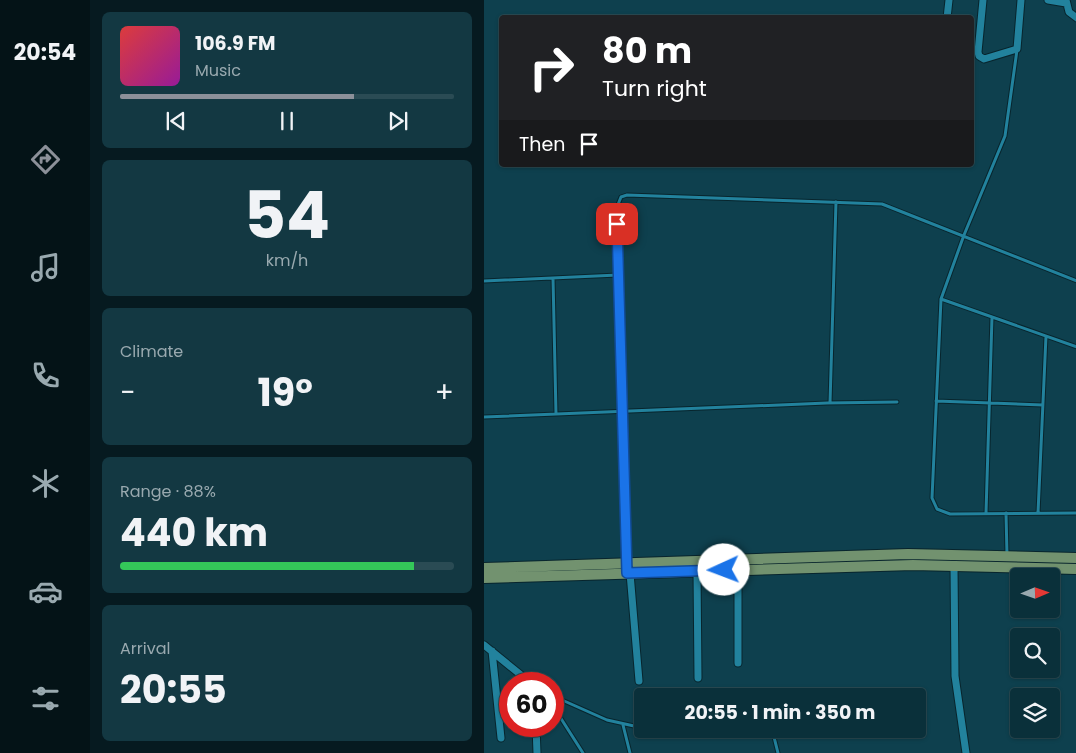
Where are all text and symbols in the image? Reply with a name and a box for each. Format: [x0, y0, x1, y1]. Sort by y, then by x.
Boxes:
text: 80 m [602, 26, 692, 75]
text: 106.9 FM [195, 30, 276, 57]
icon: right [519, 35, 584, 100]
text: 20:54 [14, 37, 76, 68]
text: Music [195, 59, 241, 82]
text: Turn right [602, 73, 707, 104]
icon: previous [162, 107, 190, 135]
icon: pause [273, 107, 301, 135]
icon: next [384, 107, 412, 135]
icon: arrive [575, 130, 603, 158]
text: Then [519, 131, 565, 158]
icon: directions [28, 142, 63, 177]
text: 54 [244, 170, 330, 261]
pin [596, 203, 638, 245]
icon: arrive [603, 210, 631, 238]
text: km/h [266, 249, 308, 272]
icon: music [28, 250, 63, 285]
text: Climate [120, 340, 183, 363]
icon: phone [28, 358, 63, 393]
text: 19° [258, 366, 313, 419]
text: − [120, 373, 135, 412]
text: + [435, 373, 454, 412]
icon: climate [28, 466, 63, 501]
text: Range · 88% [120, 480, 216, 503]
text: 440 km [120, 506, 268, 559]
position arrow [697, 543, 749, 595]
north arrow [1010, 568, 1060, 618]
map controls [1010, 568, 1060, 738]
icon: car [28, 574, 63, 609]
button: search [1010, 628, 1060, 678]
text: Arrival [120, 637, 170, 660]
text: 20:55 [120, 663, 227, 716]
speed limit sign: 60 [499, 672, 564, 737]
icon: filters [28, 681, 63, 716]
button: layers [1010, 688, 1060, 738]
text: 20:55 · 1 min · 350 m [685, 699, 875, 726]

